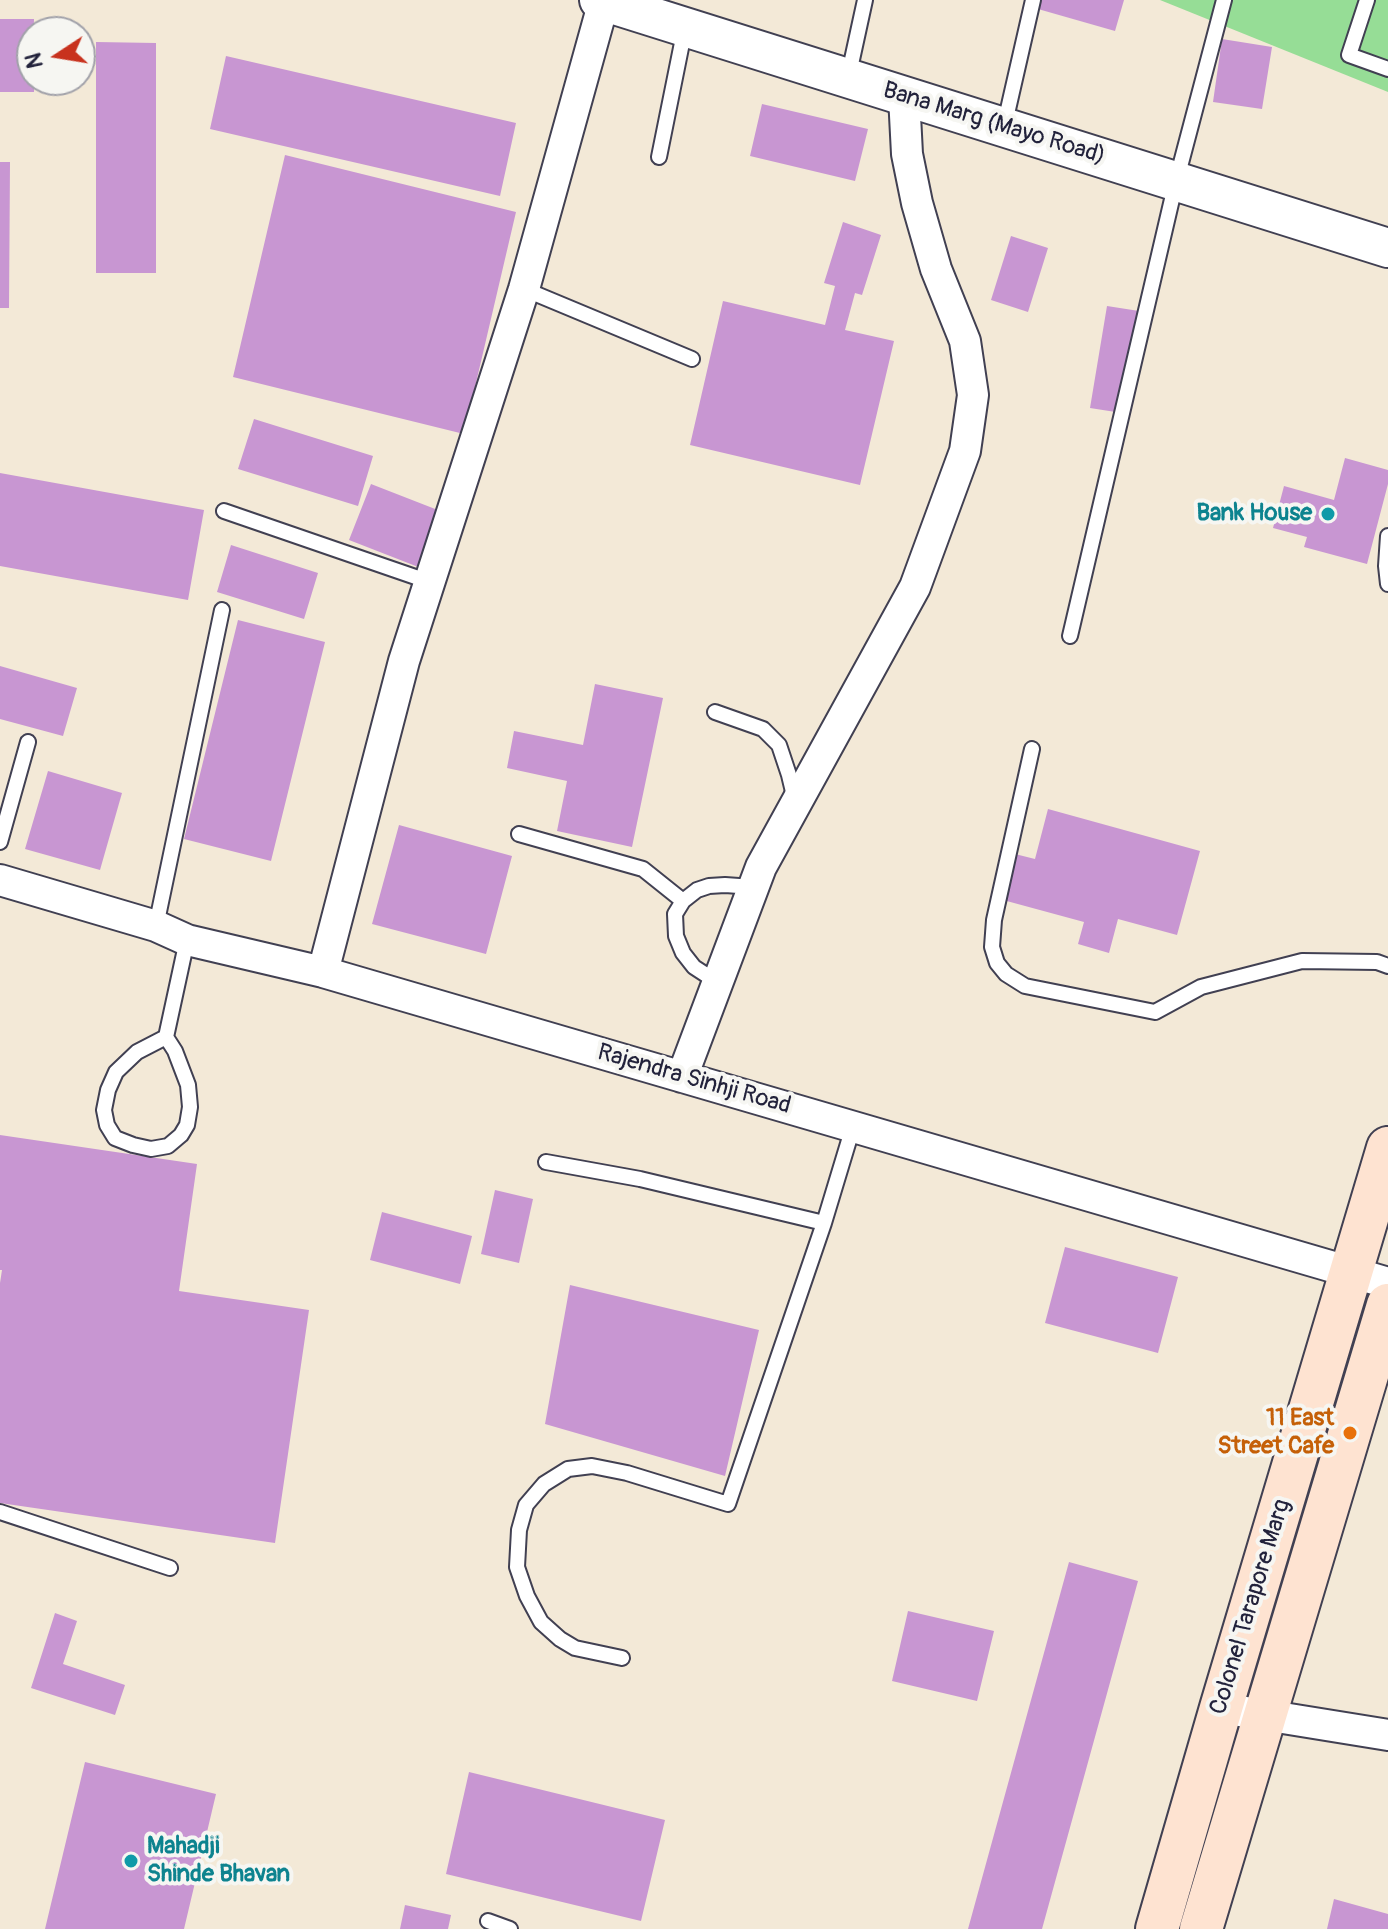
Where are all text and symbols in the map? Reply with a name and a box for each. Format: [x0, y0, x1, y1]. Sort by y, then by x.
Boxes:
north arrow [16, 16, 96, 96]
text: N [19, 50, 50, 71]
street label: Bana Marg (Mayo Road) [879, 76, 1109, 172]
place label: Bank House [1196, 500, 1312, 528]
marker: Bank House [1319, 505, 1337, 523]
street label: Rajendra Sinhji Road [594, 1039, 794, 1121]
place label: 11 East Street Cafe [1218, 1405, 1334, 1461]
marker: 11 East Street Cafe [1341, 1424, 1359, 1442]
street label: Colonel Tarapore Marg [1205, 1496, 1297, 1718]
place label: Mahadji Shinde Bhavan [147, 1833, 290, 1889]
marker: Mahadji Shinde Bhavan [122, 1852, 140, 1870]

